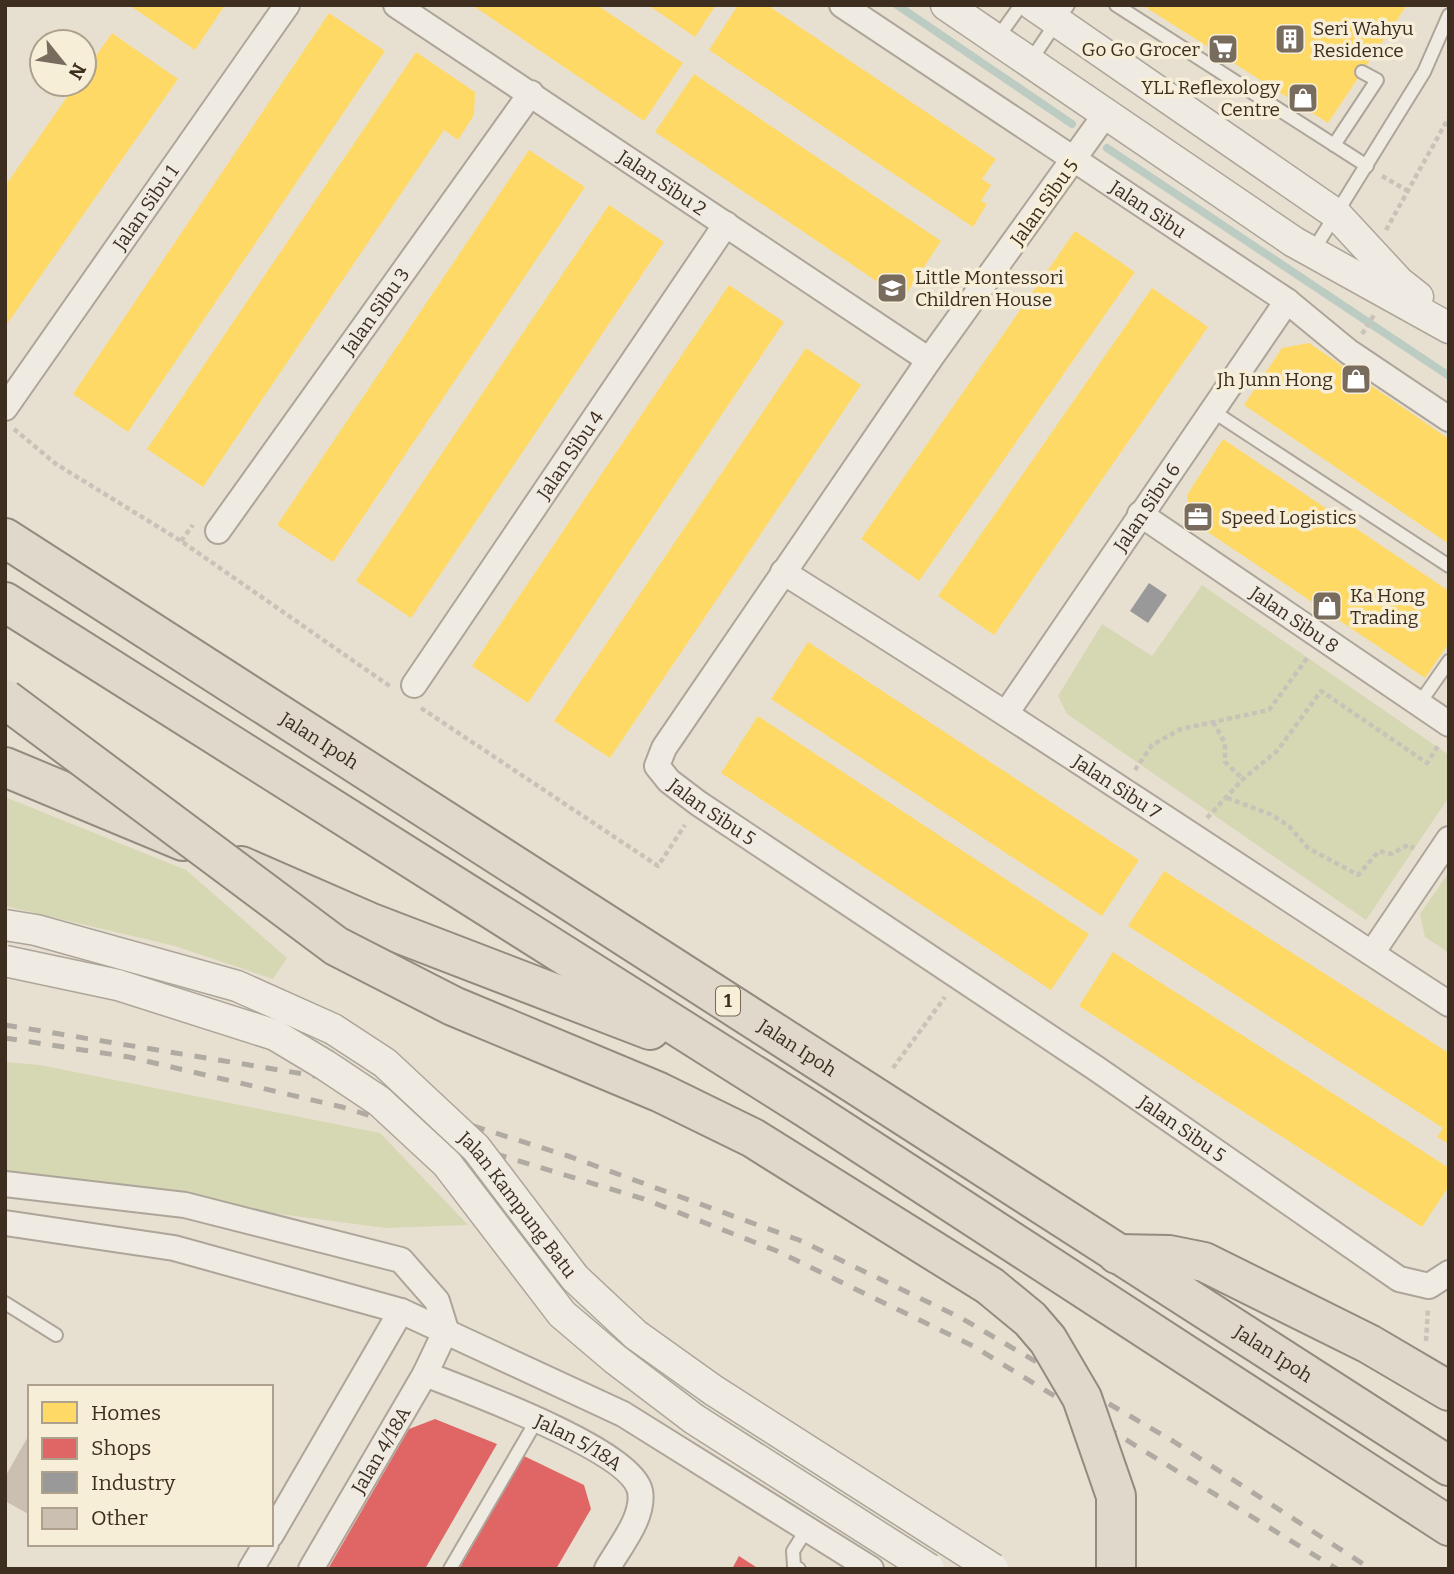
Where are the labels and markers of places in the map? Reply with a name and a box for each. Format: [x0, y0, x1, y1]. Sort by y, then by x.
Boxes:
place label: Seri Wahyu Residence [1313, 17, 1414, 62]
building icon: Seri Wahyu Residence [1273, 22, 1307, 56]
supermarket icon: Go Go Grocer [1206, 32, 1240, 66]
place label: Go Go Grocer [1082, 38, 1201, 61]
place label: YLL Reflexology Centre [1141, 76, 1281, 121]
shop icon: YLL Reflexology Centre [1286, 81, 1320, 115]
place label: Little Montessori Children House [915, 266, 1064, 311]
school or university icon: Little Montessori Children House [875, 271, 909, 305]
shop icon: Jh Junn Hong [1339, 362, 1373, 396]
place label: Jh Junn Hong [1216, 368, 1333, 391]
office icon: Speed Logistics [1181, 500, 1215, 534]
place label: Speed Logistics [1221, 506, 1357, 529]
place label: Ka Hong Trading [1350, 584, 1426, 629]
shop icon: Ka Hong Trading [1310, 589, 1344, 623]

